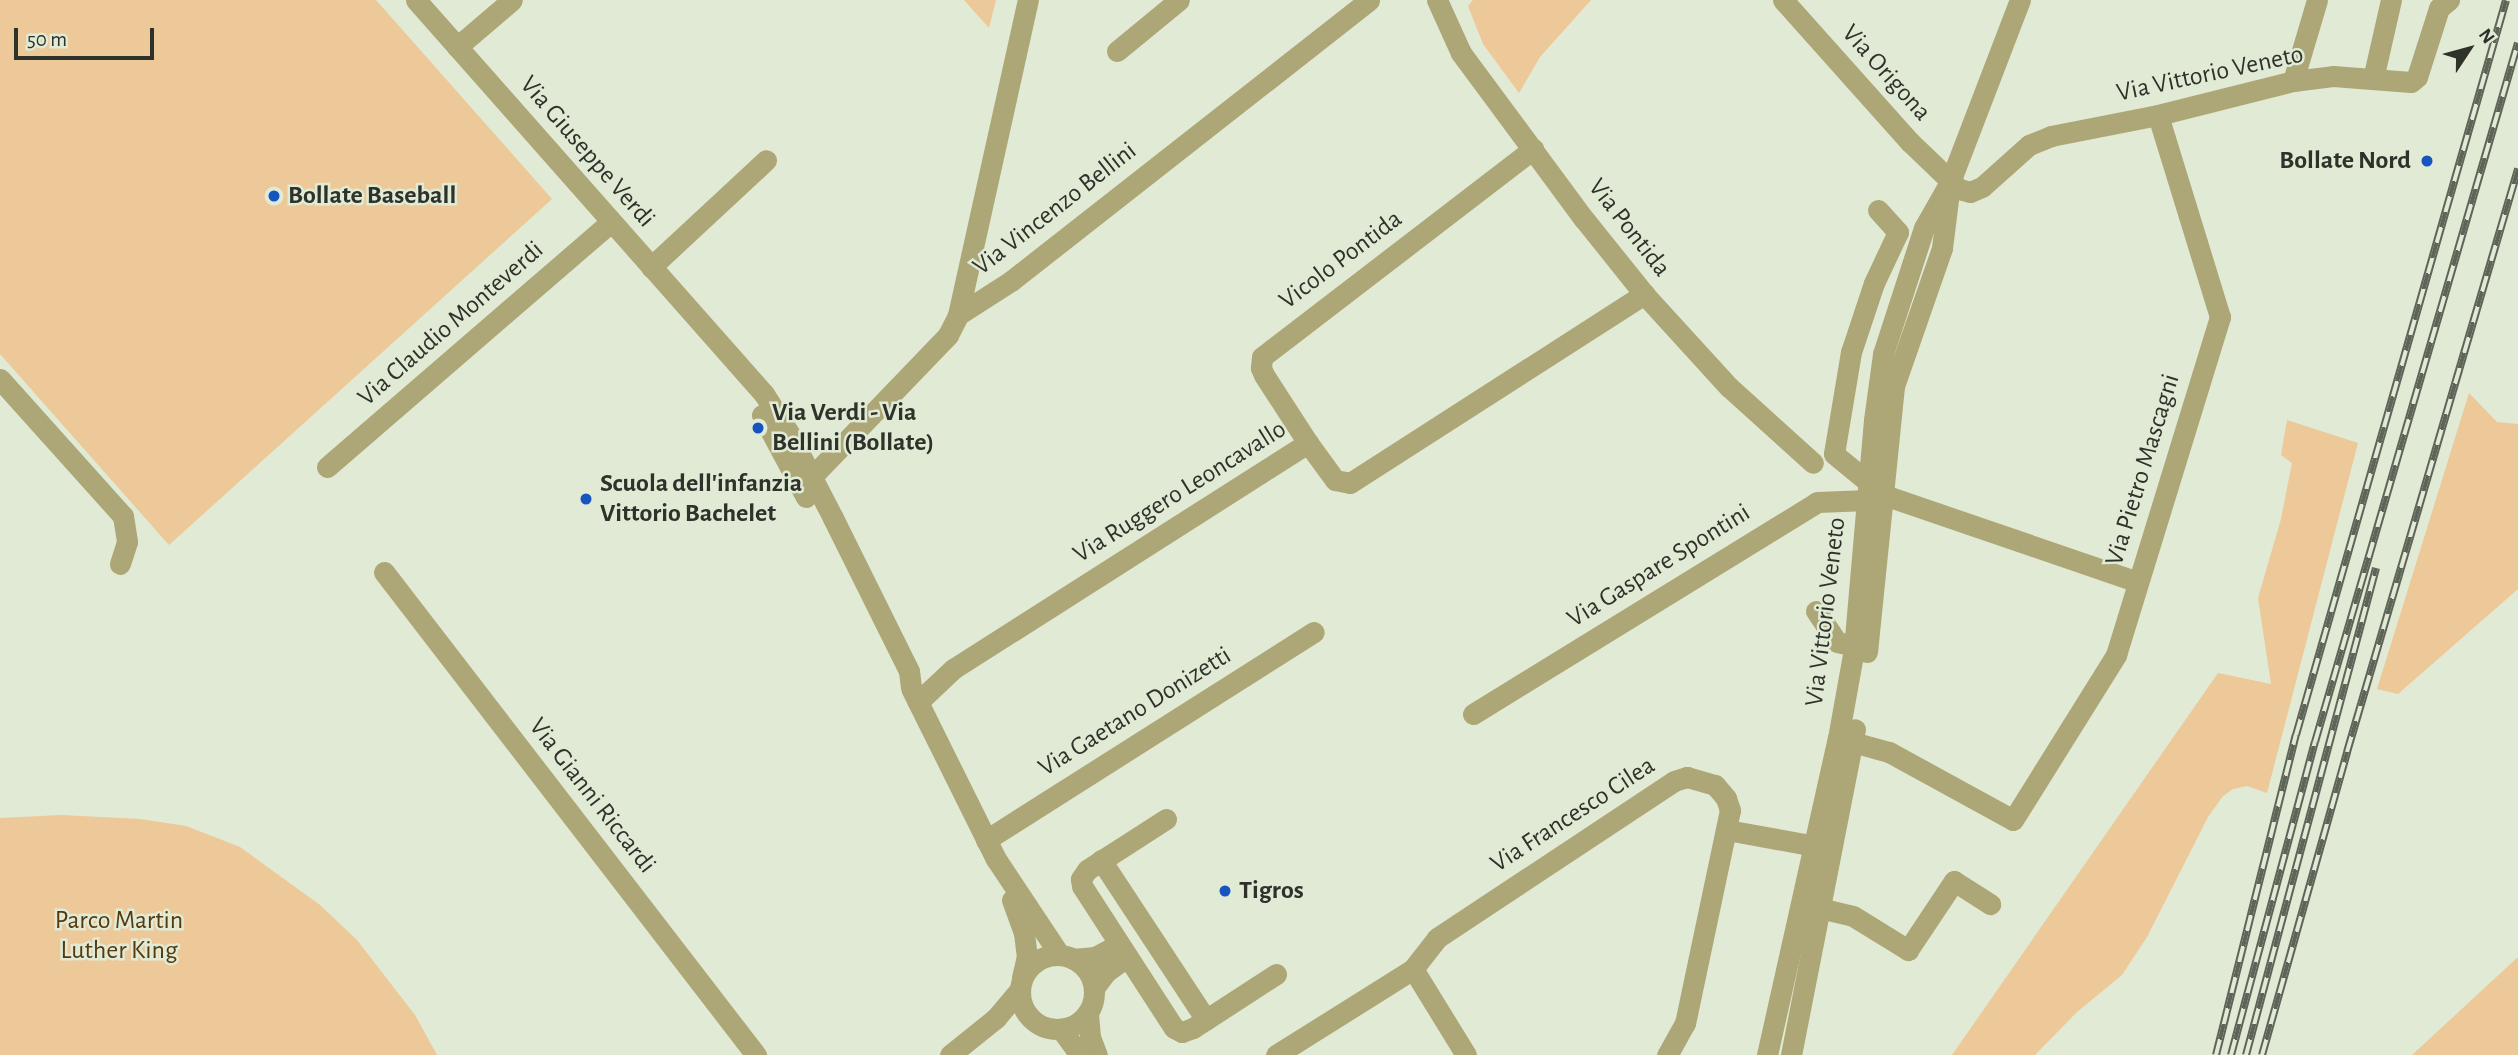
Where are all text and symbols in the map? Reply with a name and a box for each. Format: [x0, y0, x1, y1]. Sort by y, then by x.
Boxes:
scale bar [18, 14, 158, 58]
north arrow [2434, 14, 2504, 84]
street label: Via Origona [1835, 18, 1937, 128]
text: N [2475, 25, 2498, 47]
text: 50 m [27, 29, 67, 50]
street label: Via Vittorio Veneto [2114, 39, 2306, 109]
street label: Via Giuseppe Verdi [513, 70, 661, 234]
street label: Via Vincenzo Bellini [967, 135, 1143, 283]
place label: Bollate Nord [2279, 145, 2411, 177]
marker: Bollate Nord [2417, 151, 2437, 171]
street label: Via Pontida [1581, 173, 1677, 283]
place label: Bollate Baseball [288, 180, 456, 212]
marker: Bollate Baseball [266, 188, 282, 204]
street label: Vicolo Pontida [1273, 204, 1409, 316]
street label: Via Claudio Monteverdi [352, 235, 550, 413]
street label: Via Pietro Mascagni [2099, 370, 2187, 570]
place label: Via Verdi - Via Bellini (Bollate) [772, 397, 934, 458]
street label: Via Ruggero Leoncavallo [1068, 414, 1292, 570]
marker: Via Verdi - Via Bellini (Bollate) [750, 420, 766, 436]
place label: Scuola dell'infanzia Vittorio Bachelet [600, 468, 802, 530]
marker: Scuola dell'infanzia Vittorio Bachelet [578, 491, 594, 507]
street label: Via Gaspare Spontini [1562, 497, 1756, 635]
street label: Via Vittorio Veneto [1799, 516, 1853, 708]
street label: Via Gaetano Donizetti [1033, 640, 1237, 784]
street label: Via Gianni Riccardi [522, 712, 662, 880]
street label: Via Francesco Cilea [1485, 750, 1661, 880]
place label: Tigros [1239, 875, 1304, 907]
marker: Tigros [1217, 883, 1233, 899]
park label: Parco Martin Luther King [55, 905, 183, 967]

